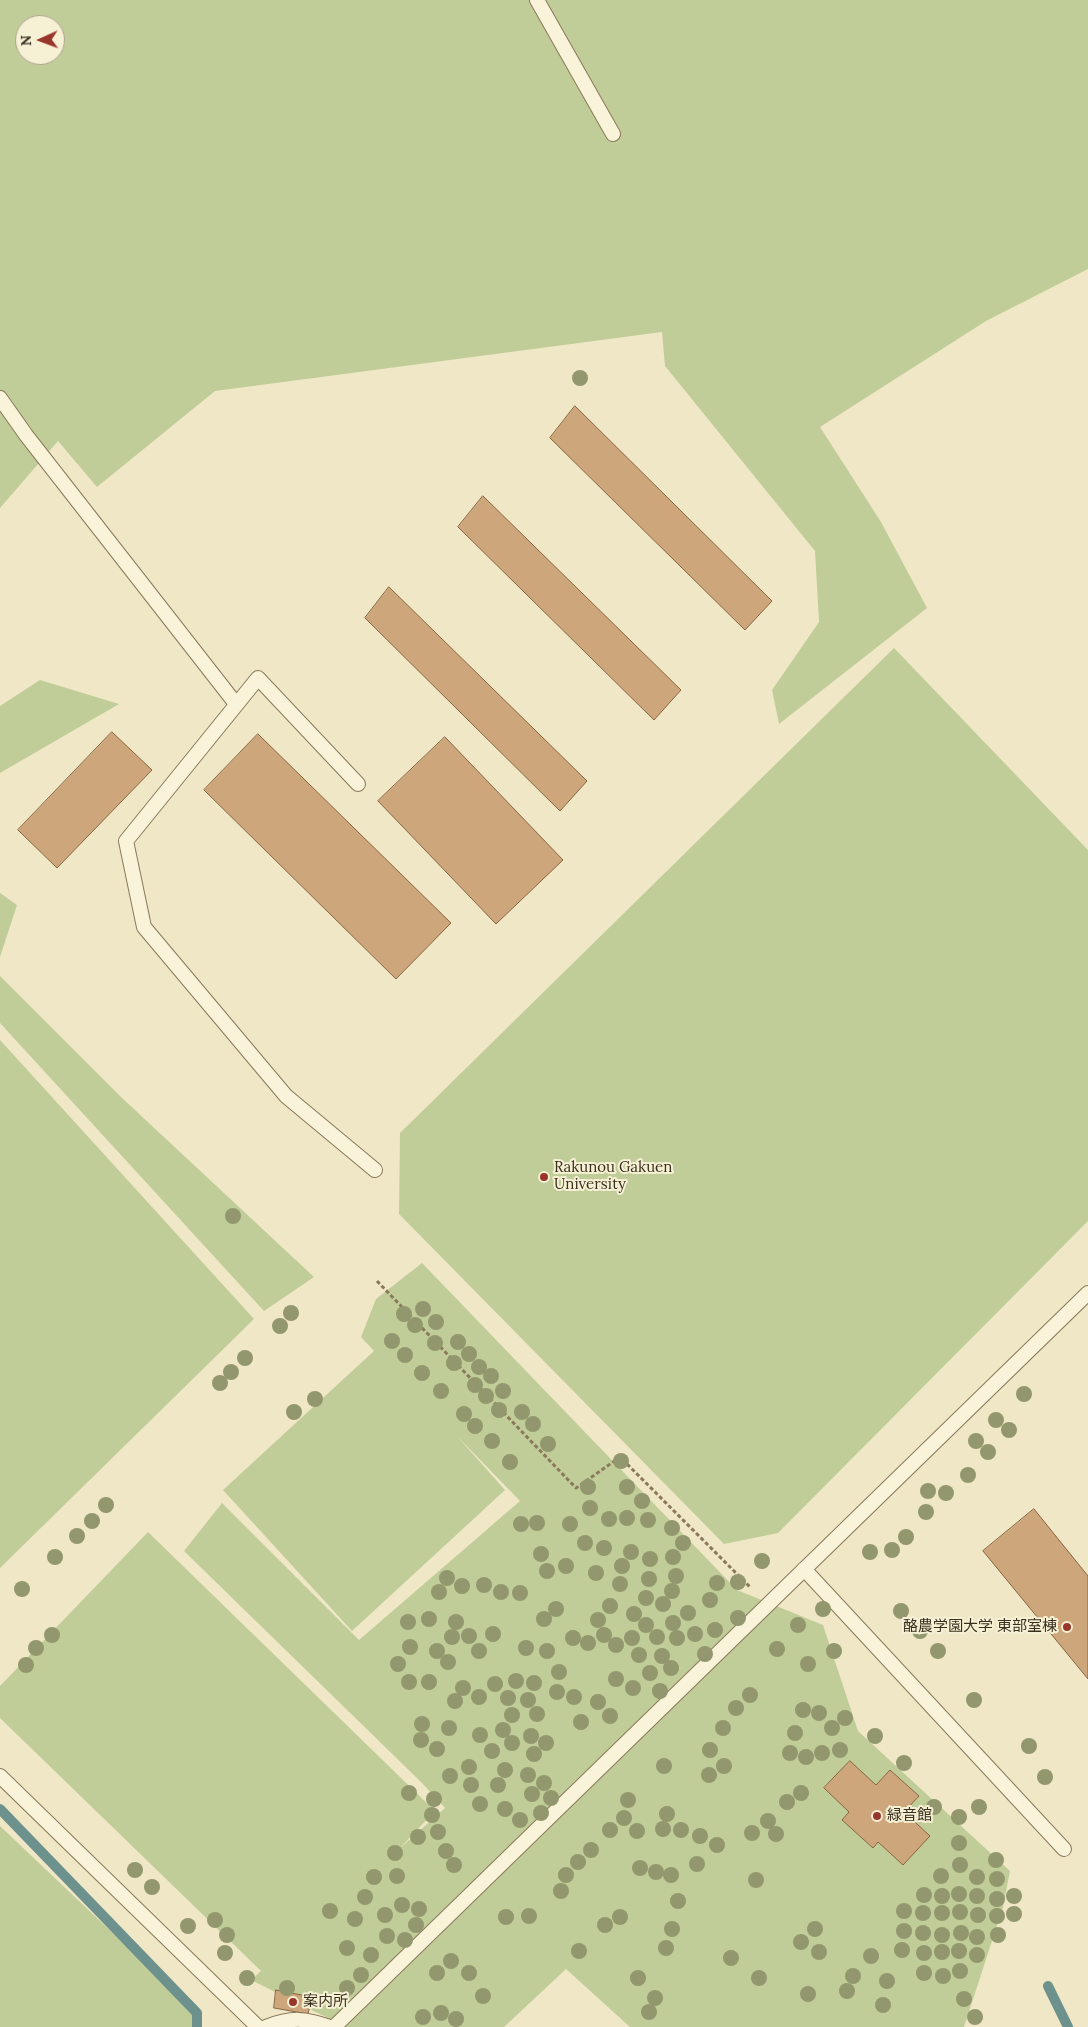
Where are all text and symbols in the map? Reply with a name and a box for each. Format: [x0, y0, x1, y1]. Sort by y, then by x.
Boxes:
north arrow [15, 15, 65, 65]
text: N [17, 35, 35, 46]
place label: Rakunou Gakuen University [554, 1159, 672, 1194]
marker: Rakunou Gakuen University [538, 1171, 550, 1183]
place label: 酪農学園大学 東部室棟 [903, 1618, 1057, 1636]
marker: 酪農学園大学 東部室棟 [1061, 1621, 1073, 1633]
place label: 緑音館 [887, 1807, 932, 1825]
marker: 緑音館 [871, 1810, 883, 1822]
place label: 案内所 [303, 1993, 348, 2011]
marker: 案内所 [287, 1996, 299, 2008]

